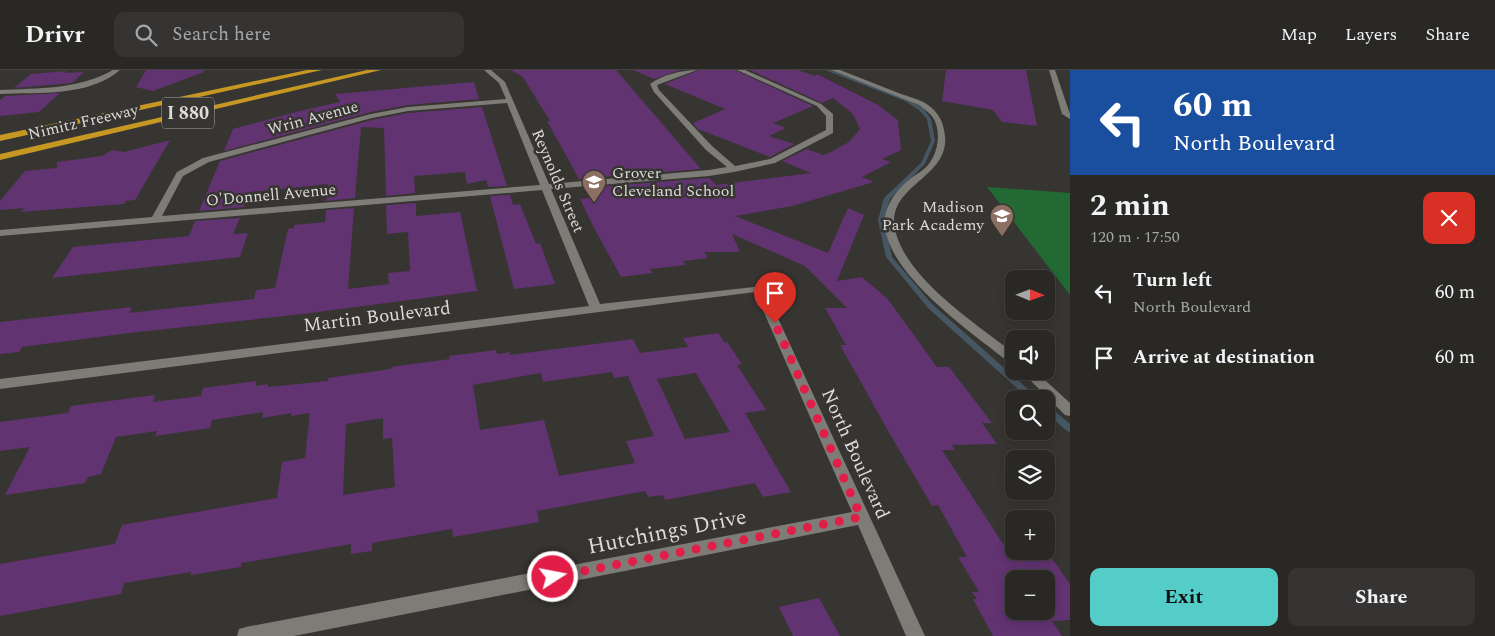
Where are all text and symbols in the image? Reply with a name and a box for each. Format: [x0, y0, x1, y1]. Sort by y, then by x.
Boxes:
search box [114, 12, 464, 57]
text: Drivr [25, 17, 84, 53]
text: Search here [172, 20, 271, 49]
icon: search [132, 21, 160, 49]
text: Map [1281, 21, 1317, 48]
text: Layers [1345, 21, 1397, 48]
text: Share [1425, 21, 1470, 48]
text: 60 m [1173, 79, 1253, 132]
icon: left [1090, 90, 1155, 155]
street label: Wrin Avenue [265, 94, 361, 142]
street label: Nimitz Freeway [25, 97, 142, 146]
road number: I 880 [162, 98, 214, 128]
street label: Reynolds Street [525, 125, 591, 237]
text: North Boulevard [1173, 127, 1336, 160]
place label: Grover Cleveland School [612, 161, 734, 203]
school or university icon: Grover Cleveland School [581, 169, 607, 203]
street label: O'Donnell Avenue [205, 177, 337, 213]
text: 2 min [1090, 183, 1170, 229]
button: close [1423, 192, 1475, 244]
place label: Madison Park Academy [882, 195, 985, 237]
school or university icon: Madison Park Academy [989, 203, 1015, 237]
text: 120 m · 17:50 [1090, 225, 1180, 249]
text: Turn left [1133, 266, 1212, 295]
north arrow [1005, 270, 1055, 320]
map controls [1005, 270, 1055, 620]
pin [754, 272, 796, 323]
text: 60 m [1435, 278, 1475, 307]
icon: arrive [761, 279, 789, 307]
icon: left [1090, 279, 1118, 307]
street label: Martin Boulevard [302, 294, 452, 340]
text: North Boulevard [1133, 295, 1251, 319]
button: sound [1005, 330, 1055, 380]
text: Arrive at destination [1133, 343, 1315, 372]
text: 60 m [1435, 343, 1475, 372]
icon: arrive [1090, 344, 1118, 372]
street label: North Boulevard [813, 384, 897, 524]
button: search [1005, 390, 1055, 440]
button: layers [1005, 450, 1055, 500]
street label: Hutchings Drive [585, 500, 749, 564]
button: + [1005, 510, 1055, 560]
position arrow [526, 550, 578, 602]
button: Exit [1090, 568, 1278, 626]
button: Share [1288, 568, 1475, 626]
button: − [1005, 570, 1055, 620]

